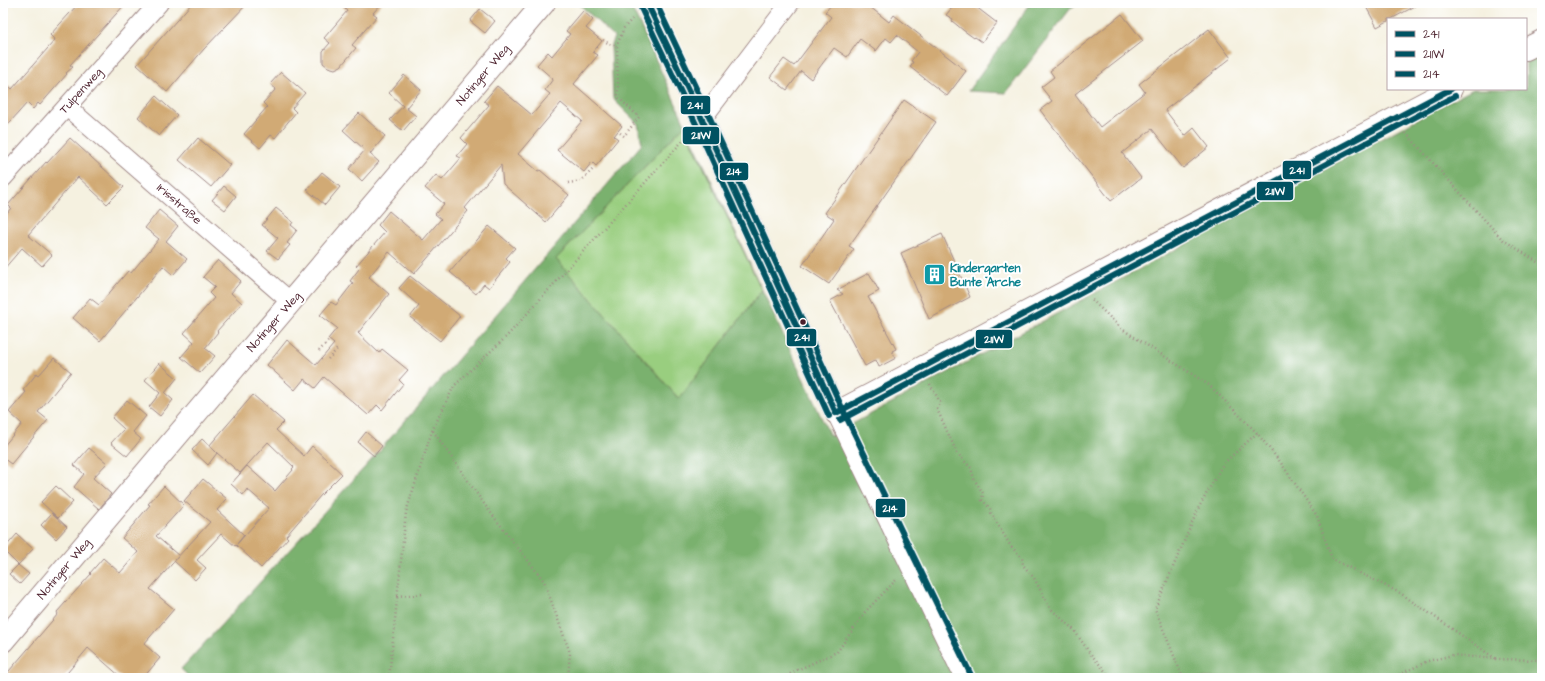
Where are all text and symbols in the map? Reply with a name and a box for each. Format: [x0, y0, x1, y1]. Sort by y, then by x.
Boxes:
legend [1387, 18, 1527, 90]
text: 241 [1423, 26, 1440, 43]
street label: Notinger Weg [452, 41, 514, 110]
text: 211W [1423, 46, 1445, 63]
street label: Tulpenweg [56, 64, 107, 119]
text: 214 [1423, 66, 1440, 83]
line badge: 241 [680, 95, 711, 115]
text: 241 [686, 98, 703, 113]
line badge: 211W [682, 126, 720, 145]
text: 211W [690, 128, 711, 143]
line badge: 241 [1282, 160, 1312, 180]
line badge: 214 [719, 162, 749, 181]
text: 241 [1288, 163, 1305, 178]
text: 214 [725, 164, 742, 179]
street label: Irisstraße [153, 180, 206, 229]
line badge: 211W [1256, 181, 1294, 201]
text: 211W [1264, 184, 1285, 199]
place label: Kindergarten Bunte Arche [950, 260, 1022, 291]
building icon: Kindergarten Bunte Arche [922, 262, 948, 288]
street label: Notinger Weg [243, 288, 306, 357]
unlabelled marker [798, 317, 808, 327]
line badge: 241 [786, 328, 817, 347]
line badge: 211W [975, 329, 1013, 349]
text: 241 [793, 330, 810, 345]
text: 211W [983, 332, 1004, 347]
line badge: 214 [875, 498, 906, 518]
text: 214 [881, 501, 898, 516]
street label: Notinger Weg [33, 535, 95, 604]

